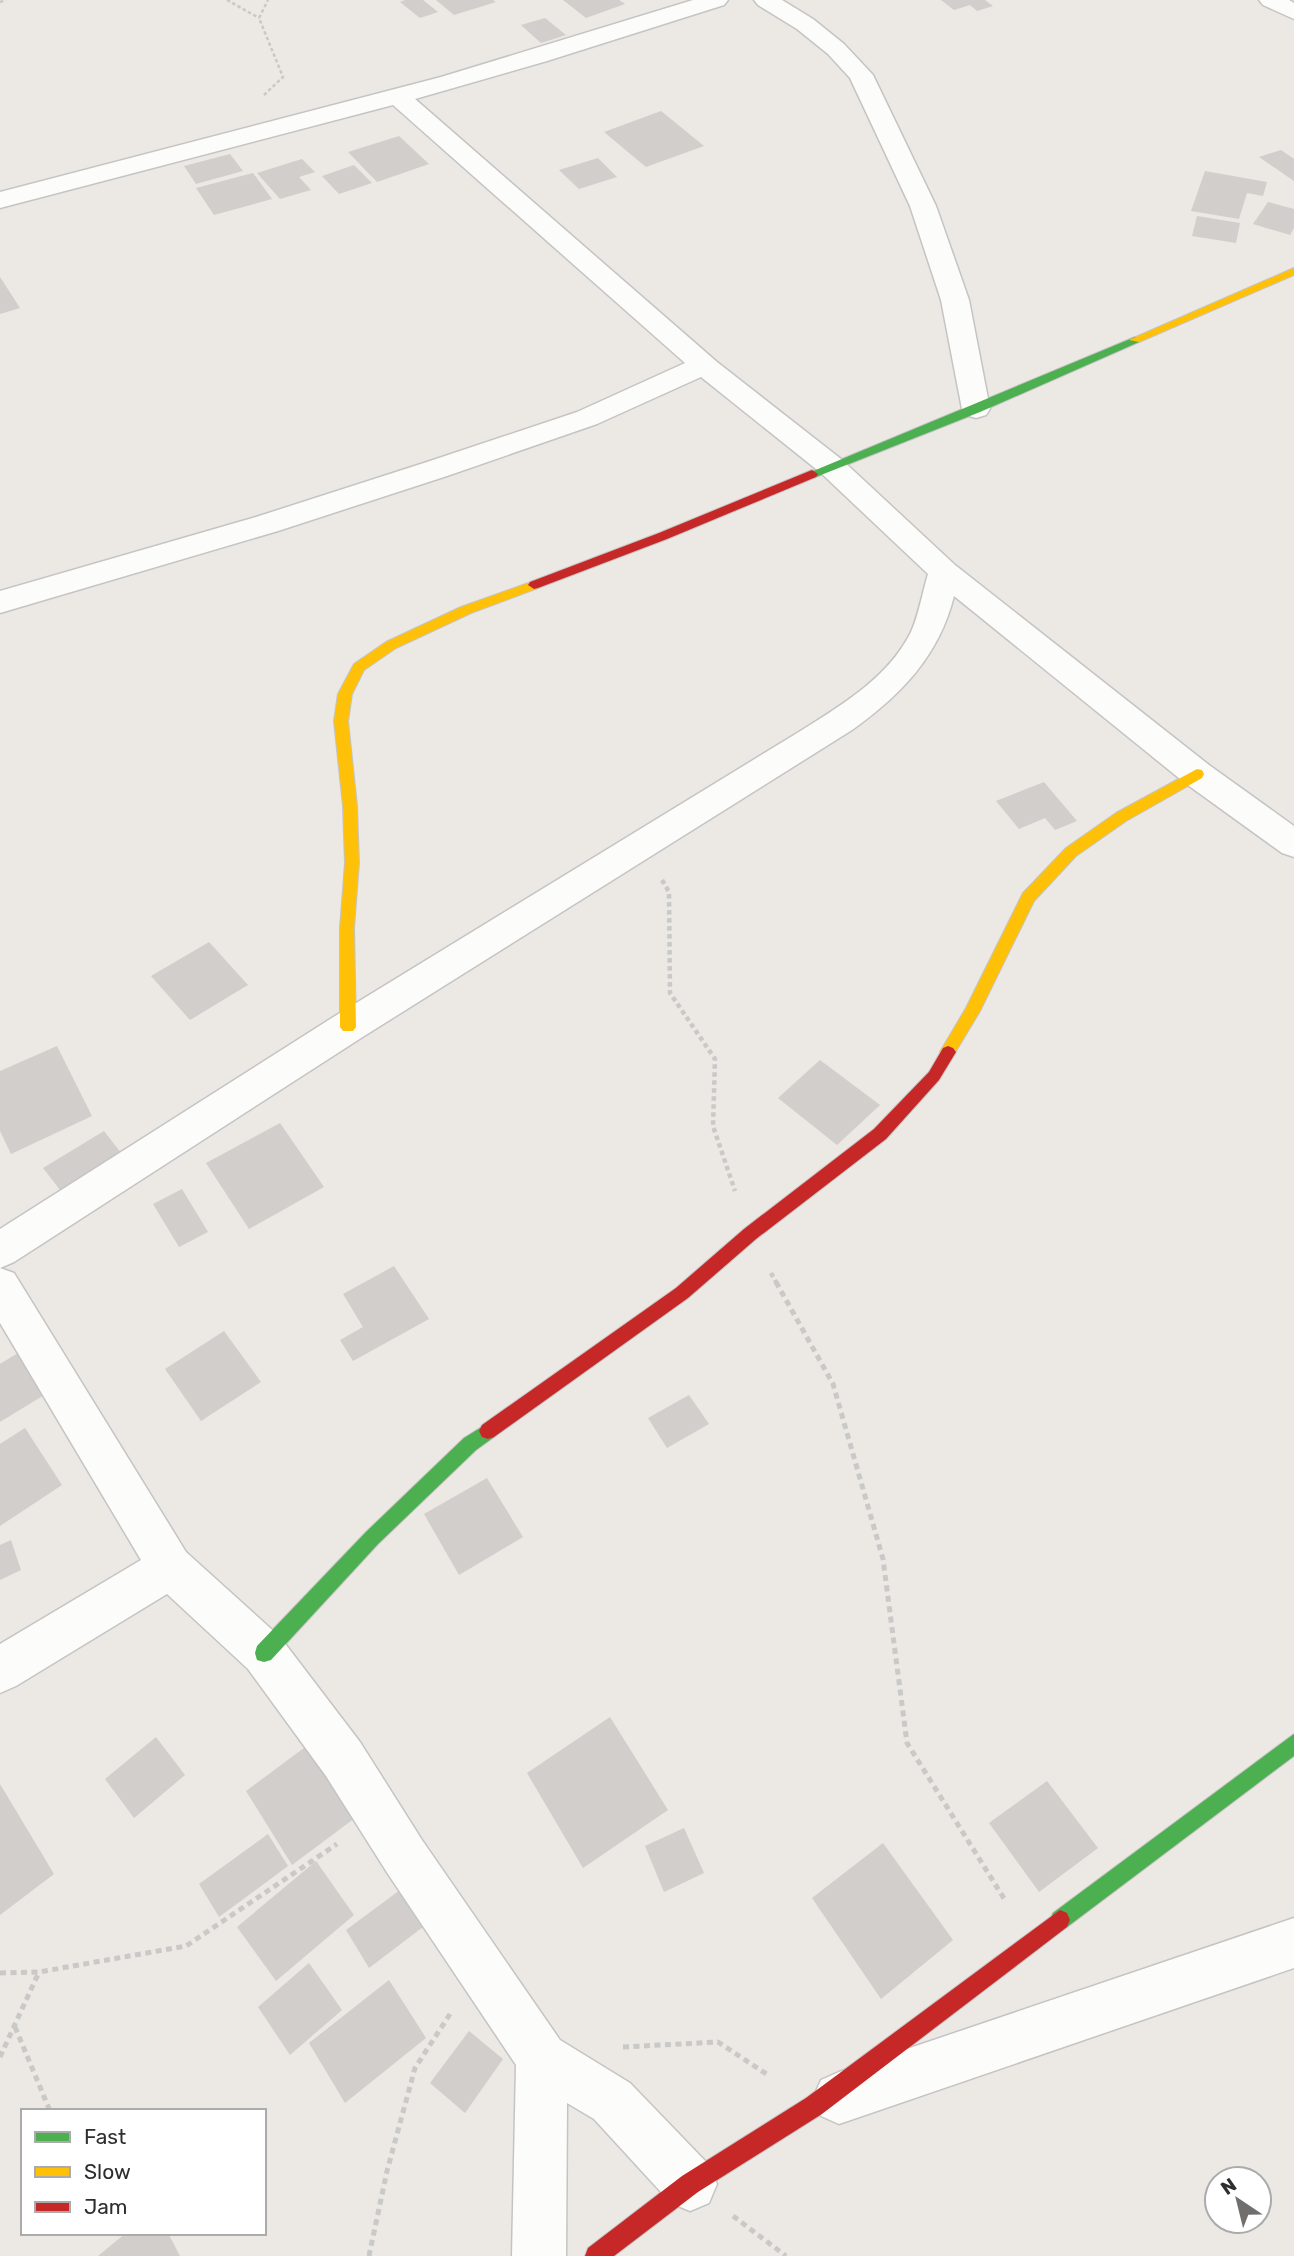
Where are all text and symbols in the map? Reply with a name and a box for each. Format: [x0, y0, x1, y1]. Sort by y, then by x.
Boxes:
legend [21, 2109, 266, 2235]
text: Fast [84, 2124, 126, 2149]
text: Slow [84, 2159, 131, 2184]
north arrow [1203, 2165, 1273, 2235]
text: N [1216, 2173, 1241, 2200]
text: Jam [84, 2194, 128, 2219]

